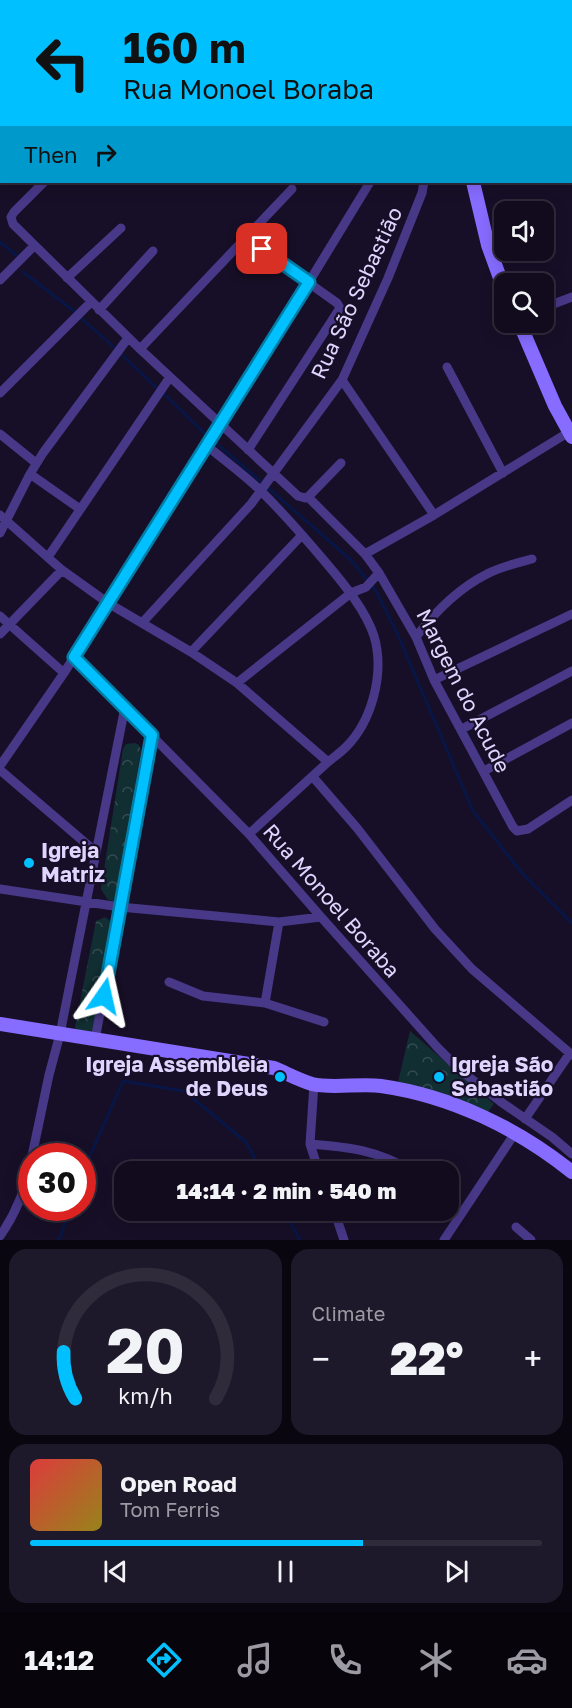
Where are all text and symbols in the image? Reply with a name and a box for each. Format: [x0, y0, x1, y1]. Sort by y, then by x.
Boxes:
text: 160 m [123, 22, 246, 72]
icon: left [24, 24, 102, 102]
text: Rua Monoel Boraba [123, 73, 374, 105]
icon: right [89, 138, 122, 171]
text: Then [24, 141, 77, 168]
map controls [494, 201, 554, 333]
button: sound [494, 201, 554, 261]
street label: Rua São Sebastião [305, 202, 407, 383]
pin [236, 223, 287, 274]
icon: arrive [245, 232, 278, 265]
button: search [494, 273, 554, 333]
street label: Margem do Acude [411, 604, 516, 777]
street label: Rua Monoel Boraba [258, 818, 406, 983]
place label: Igreja Matriz [41, 837, 105, 887]
marker: Igreja Matriz [22, 856, 36, 870]
position arrow [72, 964, 136, 1028]
place label: Igreja Assembleia de Deus [85, 1051, 268, 1101]
place label: Igreja São Sebastião [451, 1051, 553, 1101]
marker: Igreja Assembleia de Deus [273, 1070, 287, 1084]
marker: Igreja São Sebastião [432, 1070, 446, 1084]
speed limit sign: 30 [18, 1143, 96, 1221]
text: 14:14 · 2 min · 540 m [177, 1177, 396, 1204]
text: Climate [312, 1301, 385, 1325]
text: 20 [106, 1312, 185, 1387]
text: 22° [390, 1331, 463, 1385]
text: − [312, 1339, 330, 1378]
text: + [524, 1339, 542, 1378]
text: km/h [118, 1383, 173, 1409]
text: Open Road [120, 1470, 237, 1497]
text: Tom Ferris [120, 1497, 220, 1521]
icon: previous [99, 1555, 132, 1588]
icon: pause [269, 1555, 302, 1588]
icon: next [440, 1555, 473, 1588]
icon: directions [143, 1639, 185, 1681]
icon: music [234, 1639, 276, 1681]
icon: phone [324, 1639, 366, 1681]
icon: climate [415, 1639, 457, 1681]
icon: car [506, 1639, 548, 1681]
text: 14:12 [24, 1644, 94, 1676]

